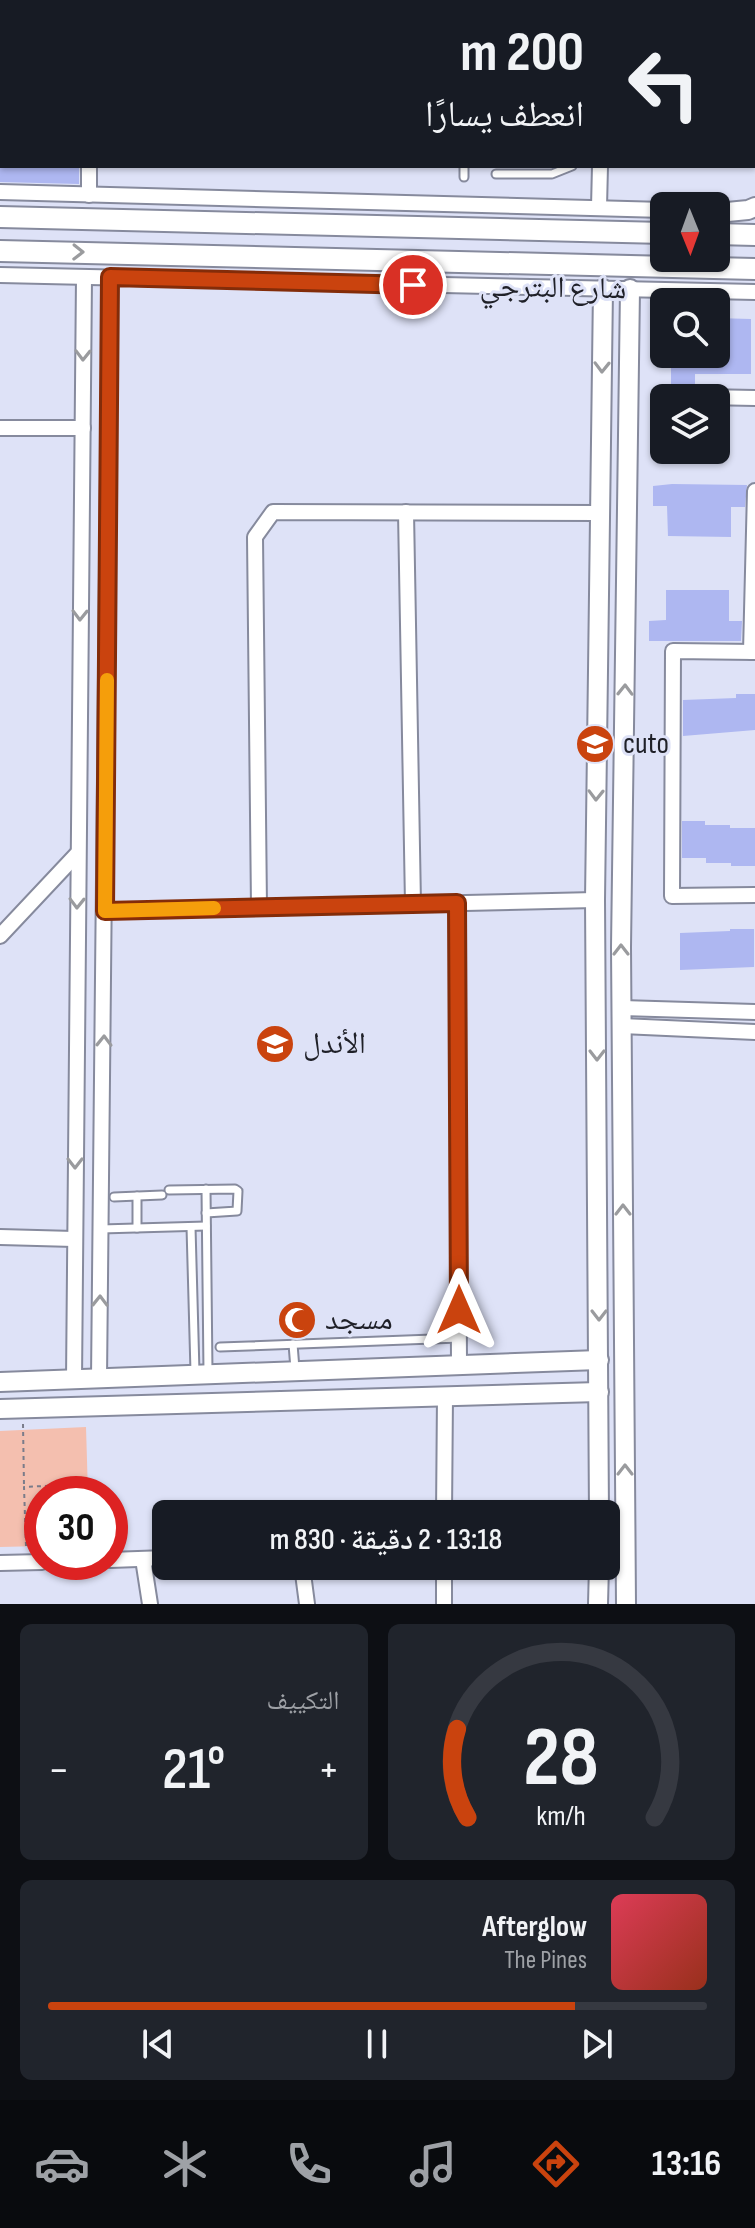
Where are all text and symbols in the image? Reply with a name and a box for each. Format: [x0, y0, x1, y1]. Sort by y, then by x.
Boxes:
text: 200 m [460, 20, 584, 87]
icon: left [612, 32, 716, 136]
text: انعطف يسارًا [425, 94, 584, 137]
north arrow [650, 192, 730, 272]
map controls [650, 192, 730, 464]
one-way arrow [72, 244, 85, 261]
pin [379, 251, 447, 319]
icon: arrive [391, 263, 435, 307]
street label: شارع البترجي [479, 269, 627, 312]
button: search [650, 288, 730, 368]
one-way arrow [75, 349, 92, 362]
one-way arrow [593, 361, 611, 374]
button: layers [650, 384, 730, 464]
one-way arrow [71, 609, 89, 622]
one-way arrow [616, 683, 633, 696]
school or university icon: cuto [574, 723, 616, 765]
place label: cuto [623, 726, 669, 762]
one-way arrow [588, 789, 605, 802]
one-way arrow [68, 897, 86, 910]
one-way arrow [612, 943, 630, 956]
school or university icon: الأندل [254, 1023, 296, 1065]
place label: الأندل [303, 1026, 366, 1062]
one-way arrow [95, 1034, 112, 1047]
one-way arrow [588, 1049, 605, 1062]
one-way arrow [66, 1157, 84, 1170]
one-way arrow [614, 1203, 632, 1216]
position arrow [417, 1268, 501, 1352]
one-way arrow [91, 1294, 109, 1307]
mosque icon: مسجد [276, 1299, 318, 1341]
place label: مسجد [325, 1302, 393, 1338]
one-way arrow [590, 1309, 608, 1322]
one-way arrow [616, 1463, 634, 1476]
speed limit sign: 30 [24, 1476, 128, 1580]
text: 13:18 · 2 دقيقة · 830 m [270, 1522, 502, 1558]
text: التكييف [267, 1686, 340, 1717]
text: 28 [523, 1709, 599, 1809]
text: 21° [162, 1734, 225, 1806]
text: − [48, 1744, 70, 1797]
text: + [318, 1744, 340, 1797]
text: km/h [537, 1799, 586, 1834]
text: Afterglow [482, 1909, 587, 1945]
text: The Pines [504, 1945, 587, 1976]
icon: previous [136, 2022, 180, 2066]
icon: pause [355, 2022, 399, 2066]
icon: next [575, 2022, 619, 2066]
icon: car [34, 2136, 90, 2192]
icon: climate [157, 2136, 213, 2192]
icon: phone [281, 2136, 337, 2192]
icon: music [405, 2136, 461, 2192]
icon: directions [528, 2136, 584, 2192]
text: 13:16 [652, 2143, 721, 2186]

